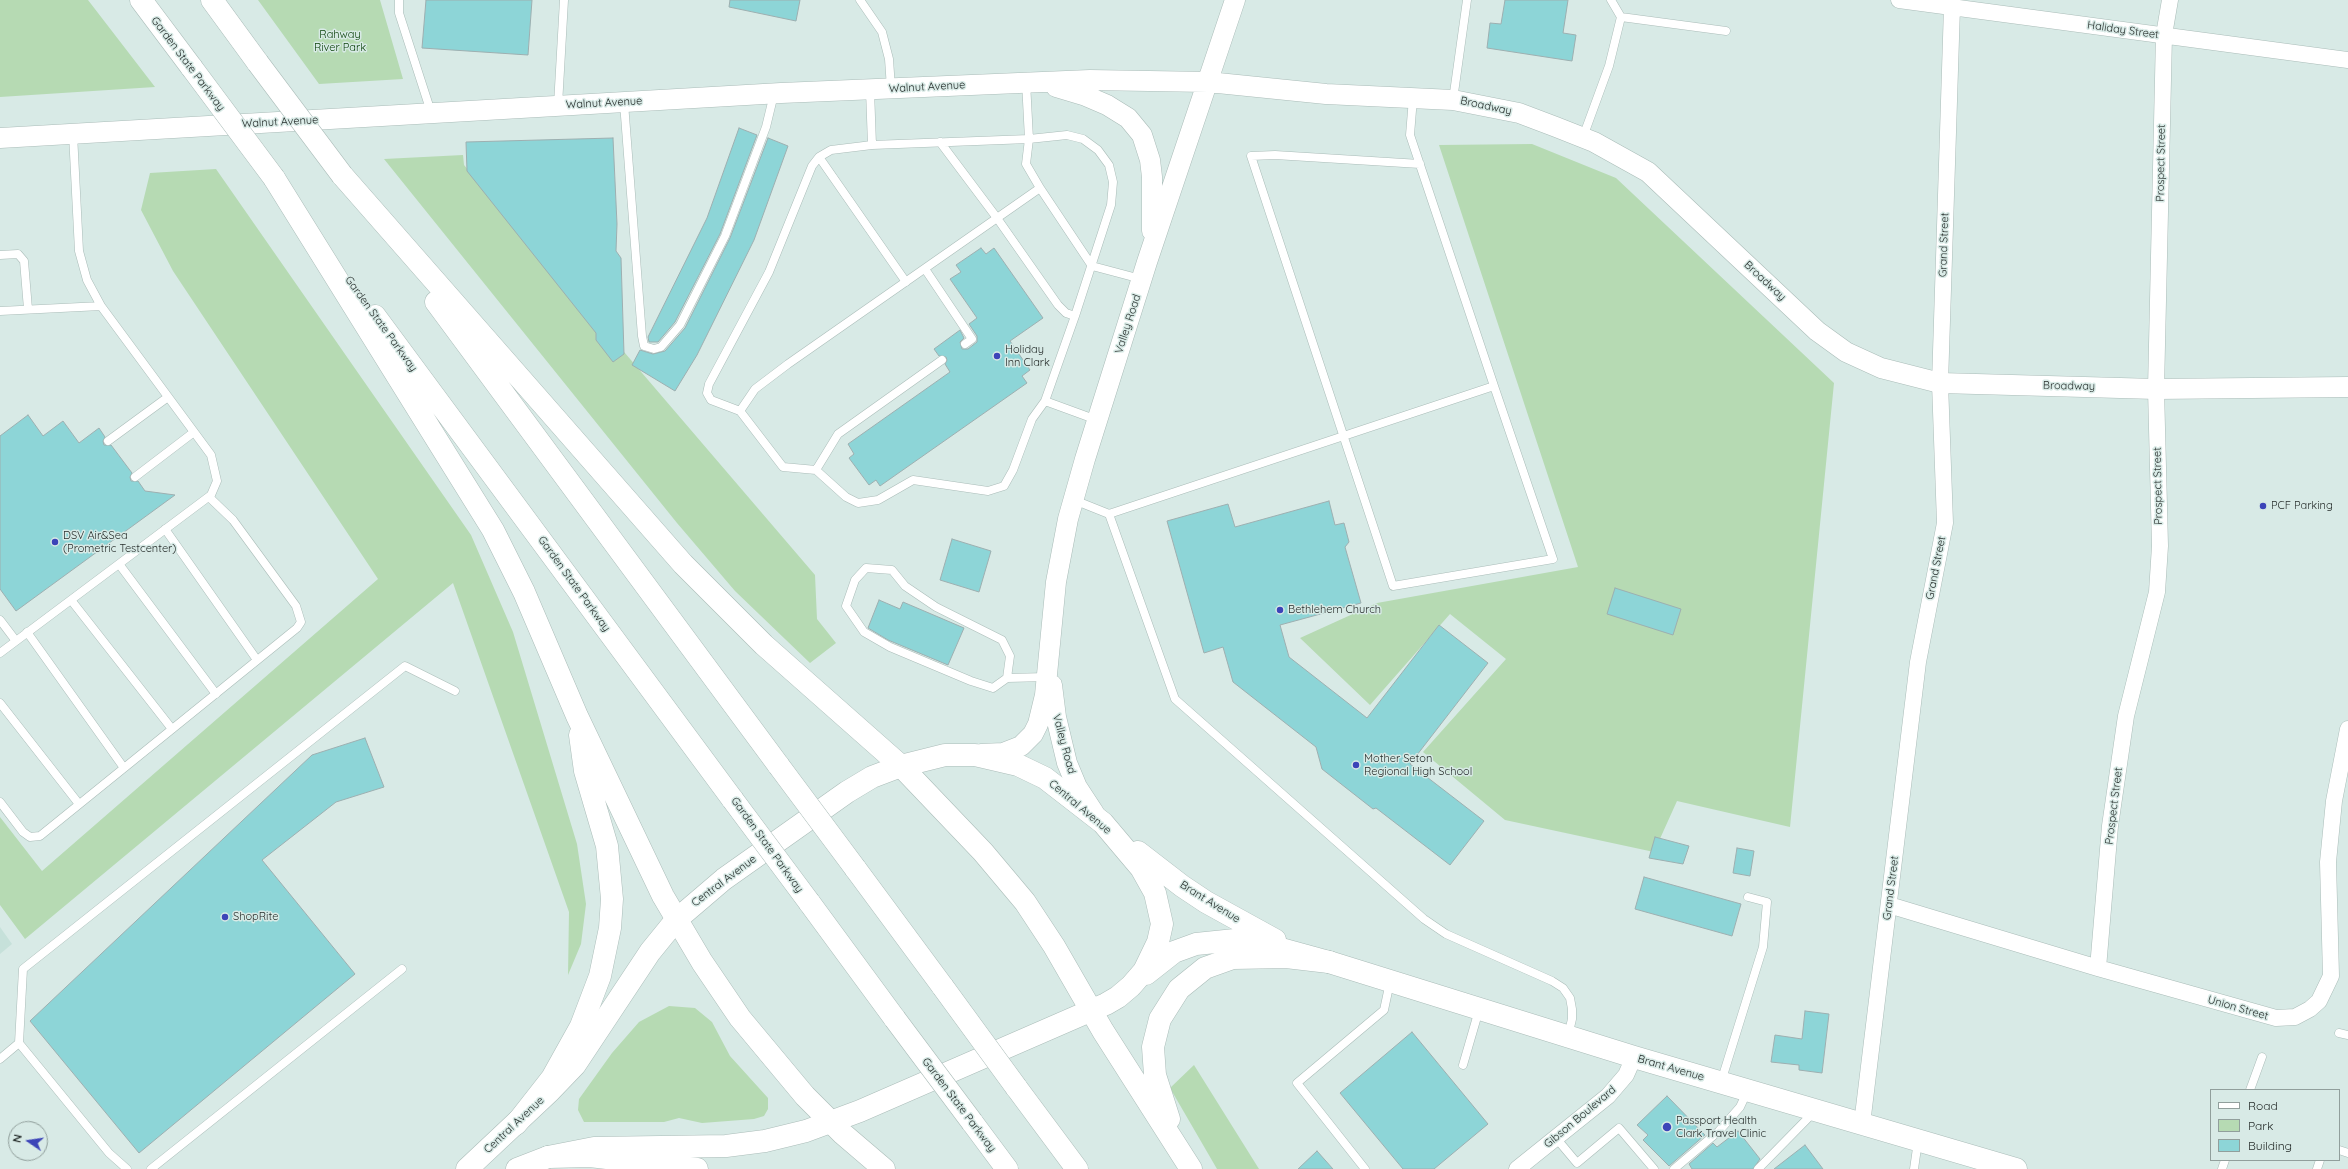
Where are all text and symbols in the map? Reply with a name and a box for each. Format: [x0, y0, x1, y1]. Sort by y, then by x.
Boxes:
street label: Garden State Parkway [148, 14, 228, 114]
street label: Haliday Street [2086, 18, 2160, 42]
park label: Rahway River Park [314, 28, 366, 54]
street label: Walnut Avenue [888, 78, 966, 96]
street label: Walnut Avenue [565, 94, 643, 112]
street label: Broadway [1459, 94, 1513, 118]
street label: Walnut Avenue [241, 113, 319, 131]
street label: Prospect Street [2154, 124, 2168, 202]
street label: Grand Street [1936, 213, 1952, 277]
street label: Broadway [1741, 258, 1789, 304]
street label: Garden State Parkway [342, 274, 420, 374]
street label: Valley Road [1112, 293, 1144, 355]
place label: Holiday Inn Clark [1005, 343, 1050, 369]
marker: Holiday Inn Clark [992, 351, 1002, 361]
street label: Broadway [2043, 379, 2095, 393]
street label: Prospect Street [2151, 447, 2165, 525]
place label: PCF Parking [2271, 499, 2333, 513]
marker: PCF Parking [2258, 501, 2268, 511]
place label: DSV Air&Sea (Prometric Testcenter) [63, 529, 176, 555]
street label: Garden State Parkway [535, 534, 613, 634]
street label: Grand Street [1923, 535, 1949, 601]
marker: DSV Air&Sea (Prometric Testcenter) [50, 537, 60, 547]
place label: Bethlehem Church [1288, 603, 1381, 617]
marker: Bethlehem Church [1275, 605, 1285, 615]
street label: Valley Road [1050, 713, 1078, 775]
place label: Mother Seton Regional High School [1364, 752, 1472, 778]
marker: Mother Seton Regional High School [1351, 760, 1361, 770]
street label: Prospect Street [2103, 767, 2125, 845]
street label: Central Avenue [1046, 777, 1114, 837]
street label: Garden State Parkway [728, 795, 806, 895]
street label: Central Avenue [689, 852, 759, 910]
street label: Grand Street [1881, 855, 1901, 921]
street label: Brant Avenue [1177, 878, 1243, 926]
place label: ShopRite [233, 910, 278, 924]
marker: ShopRite [220, 912, 230, 922]
street label: Union Street [2206, 993, 2270, 1023]
street label: Brant Avenue [1636, 1052, 1706, 1084]
street label: Garden State Parkway [919, 1055, 999, 1155]
street label: Gibson Boulevard [1541, 1083, 1619, 1151]
legend [2210, 1089, 2340, 1161]
street label: Central Avenue [481, 1094, 547, 1156]
text: Road [2248, 1098, 2278, 1113]
place label: Passport Health Clark Travel Clinic [1676, 1114, 1766, 1140]
text: Park [2248, 1118, 2273, 1133]
north arrow [8, 1121, 48, 1161]
marker: Passport Health Clark Travel Clinic [1661, 1121, 1673, 1133]
text: N [10, 1133, 25, 1144]
text: Building [2248, 1138, 2292, 1153]

